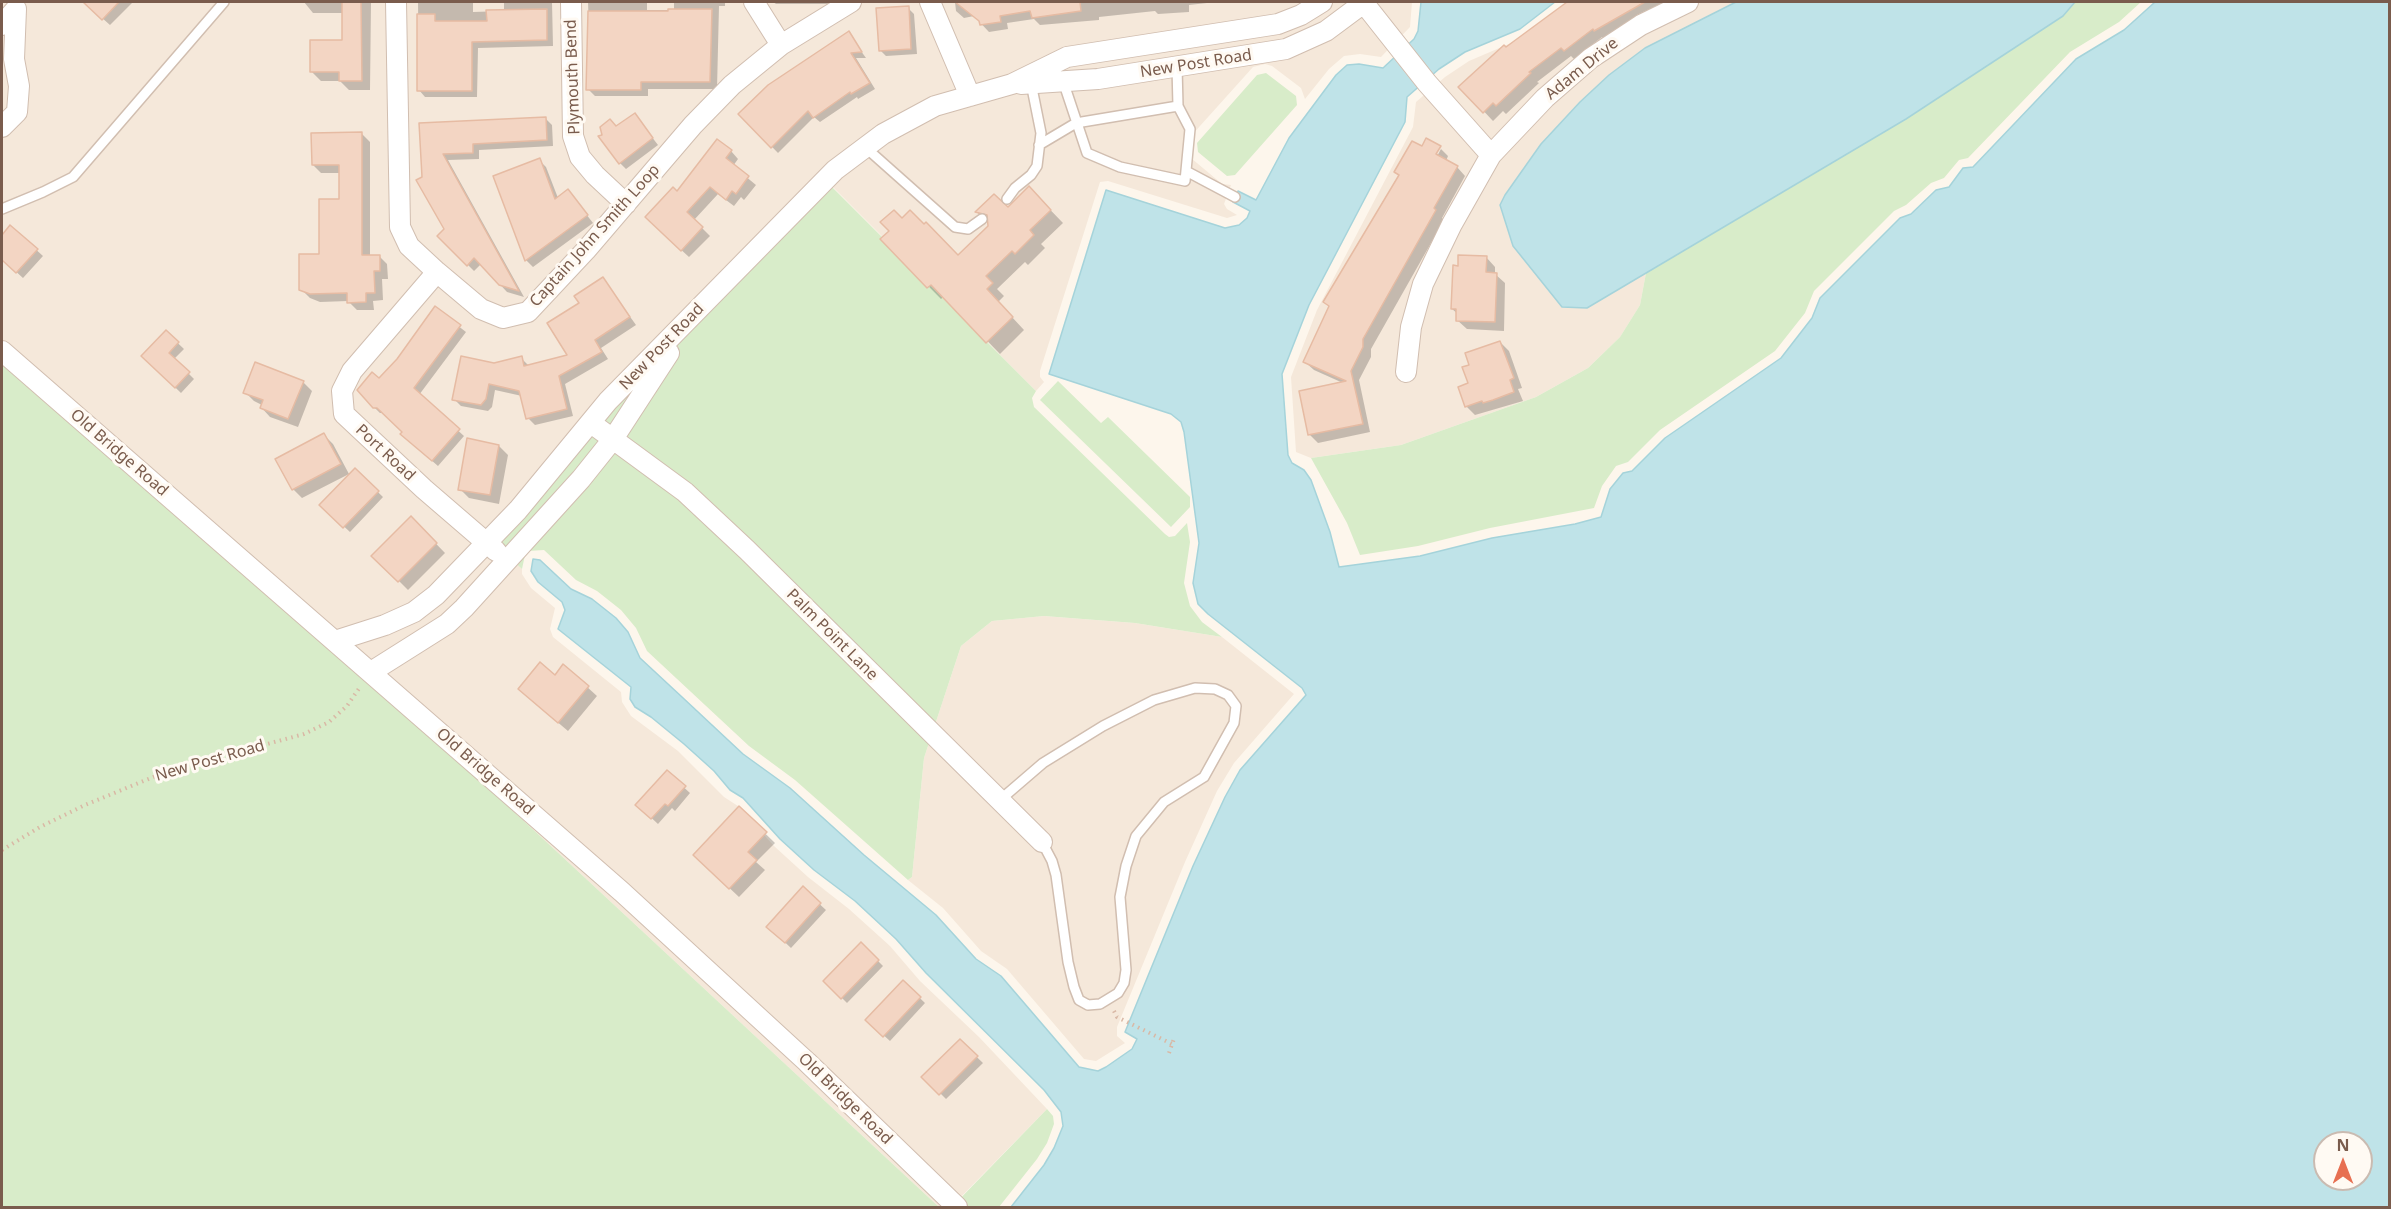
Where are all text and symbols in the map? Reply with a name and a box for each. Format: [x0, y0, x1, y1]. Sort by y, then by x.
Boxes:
street label: Plymouth Bend [561, 19, 585, 135]
street label: Adam Drive [1542, 34, 1622, 104]
street label: New Post Road [1139, 46, 1253, 82]
street label: Captain John Smith Loop [526, 161, 664, 311]
street label: New Post Road [616, 300, 708, 394]
street label: Old Bridge Road [66, 405, 172, 501]
street label: Port Road [351, 421, 419, 485]
street label: Palm Point Lane [782, 585, 882, 685]
street label: Old Bridge Road [432, 724, 538, 820]
street label: New Post Road [153, 736, 267, 786]
street label: Old Bridge Road [794, 1049, 896, 1149]
north arrow [2313, 1131, 2373, 1191]
text: N [2336, 1134, 2350, 1156]

